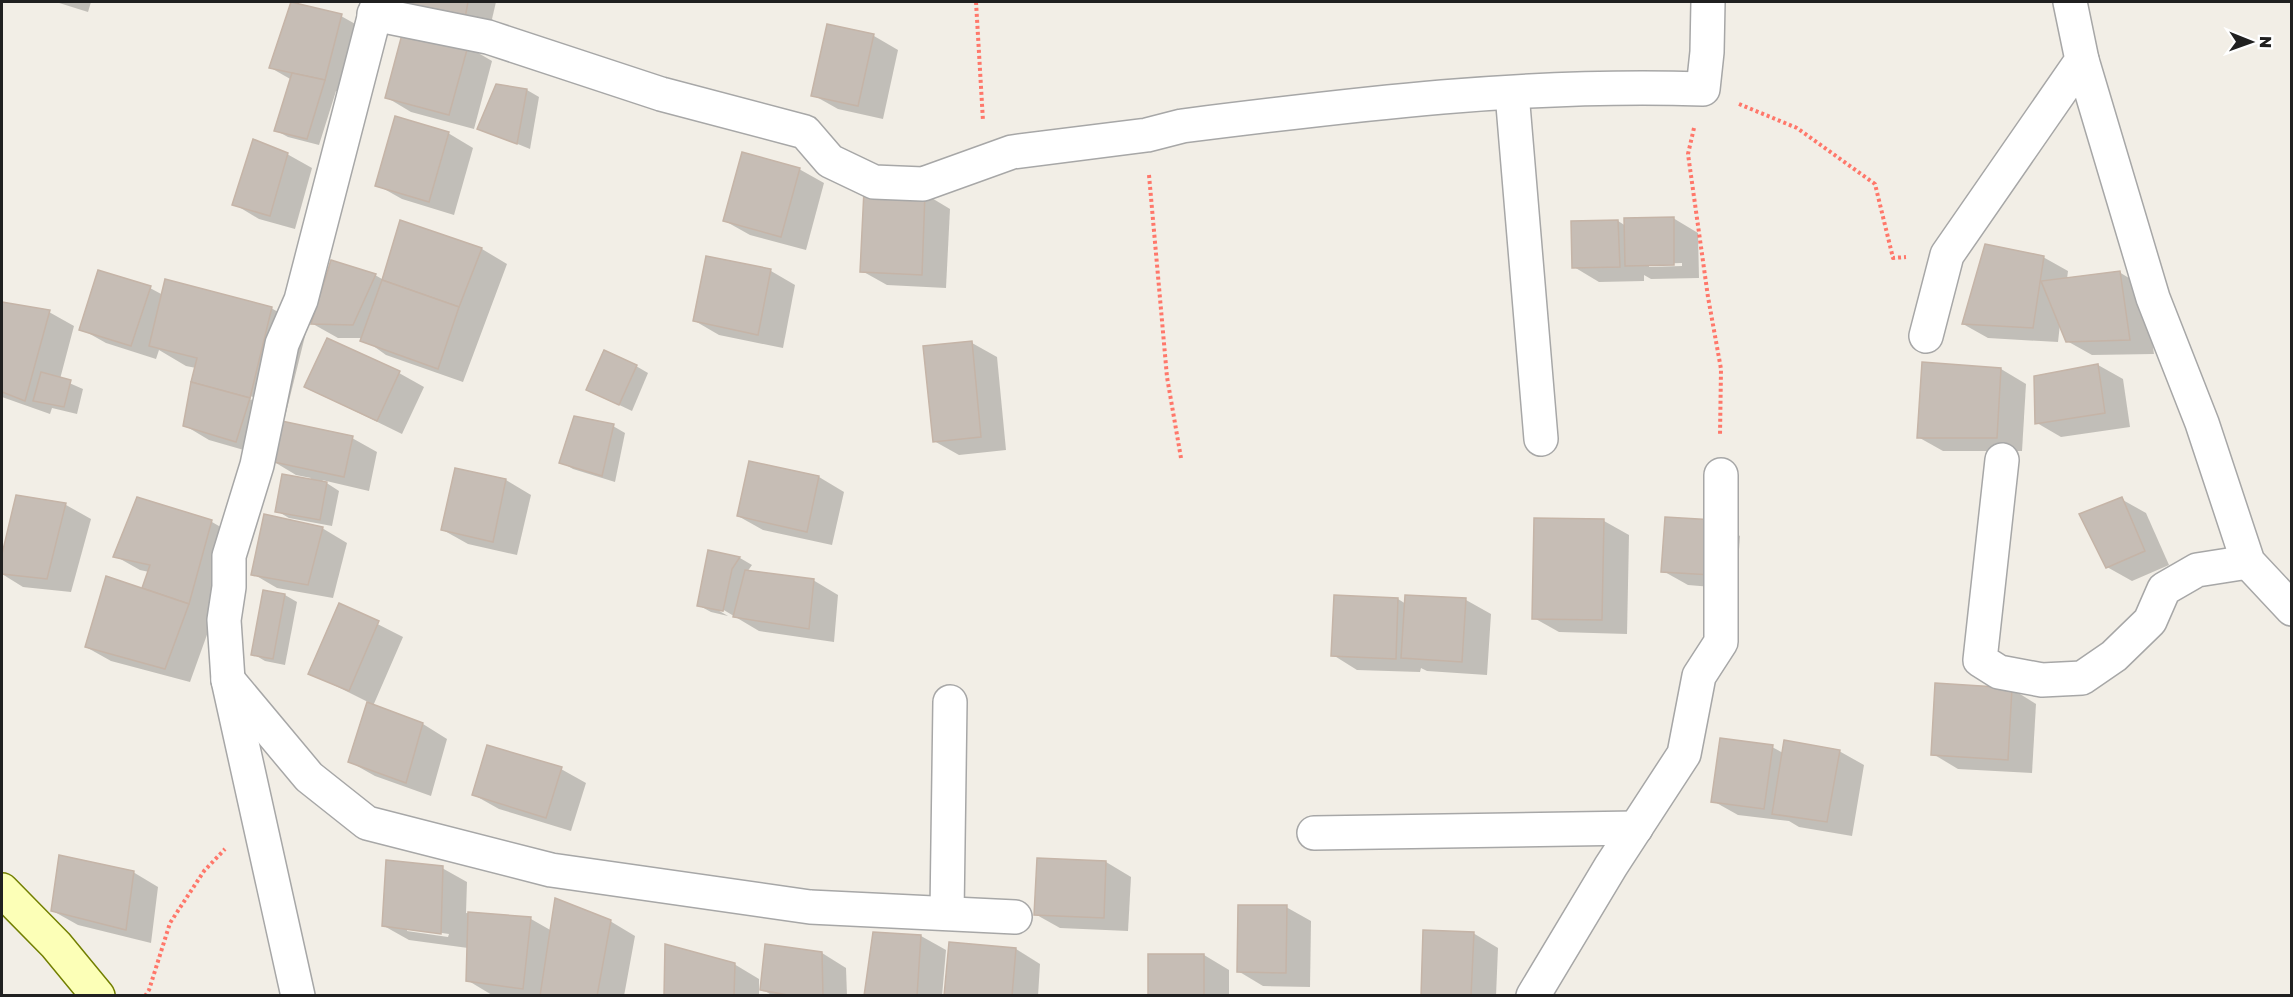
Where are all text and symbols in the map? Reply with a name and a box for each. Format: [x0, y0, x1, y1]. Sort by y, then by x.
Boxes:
north arrow [2221, 12, 2281, 72]
text: N [2256, 36, 2276, 49]

